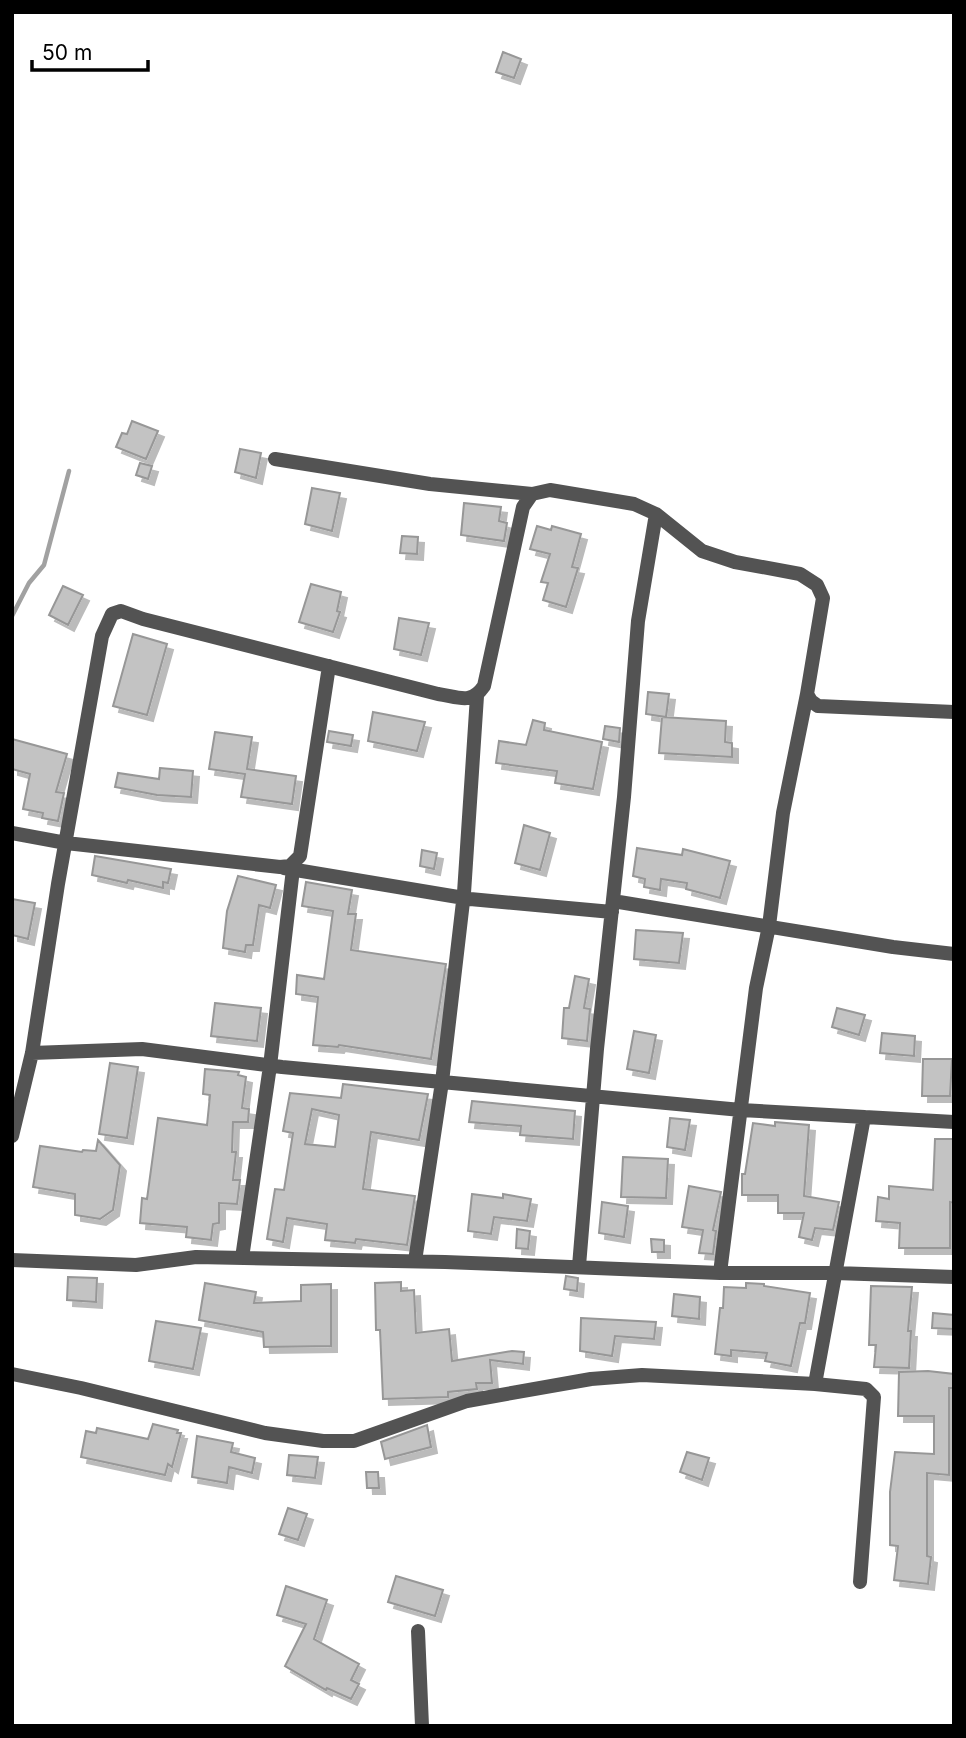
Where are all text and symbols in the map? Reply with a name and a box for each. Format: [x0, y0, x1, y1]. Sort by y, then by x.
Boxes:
scale bar [32, 28, 147, 72]
text: 50 m [42, 40, 92, 65]

